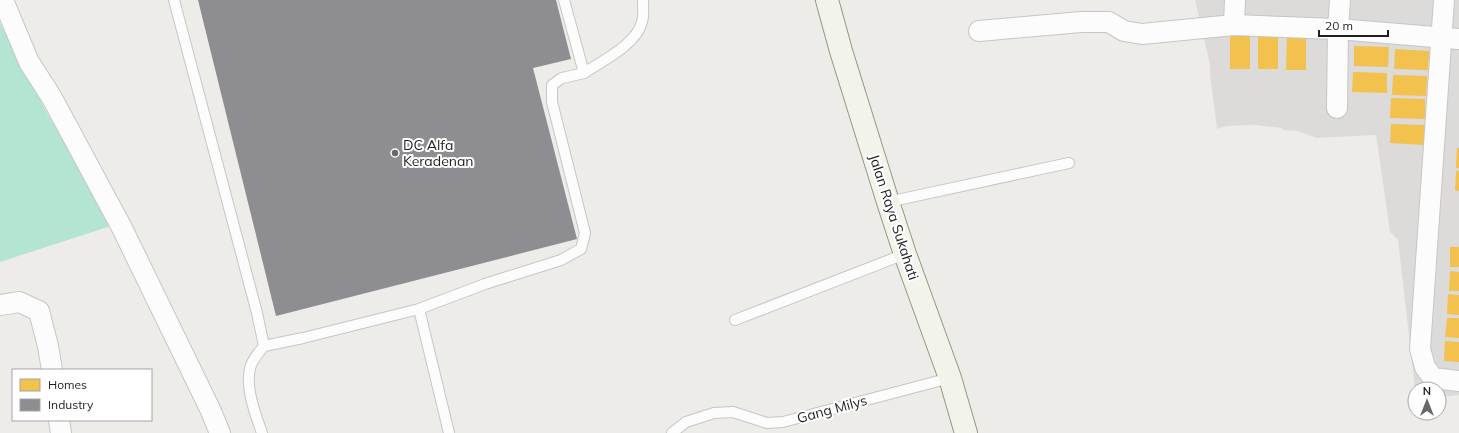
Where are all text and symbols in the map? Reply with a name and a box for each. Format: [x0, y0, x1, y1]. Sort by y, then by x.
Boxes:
scale bar [1319, 12, 1388, 38]
text: 20 m [1325, 18, 1353, 33]
place label: DC Alfa Keradenan [403, 136, 474, 170]
marker: DC Alfa Keradenan [390, 148, 400, 158]
street label: Jalan Raya Sukahati [865, 152, 923, 282]
legend [12, 369, 152, 421]
text: Homes [48, 377, 87, 392]
north arrow [1407, 381, 1447, 421]
text: N [1423, 384, 1431, 398]
street label: Gang Milys [795, 391, 869, 427]
text: Industry [48, 397, 94, 412]

